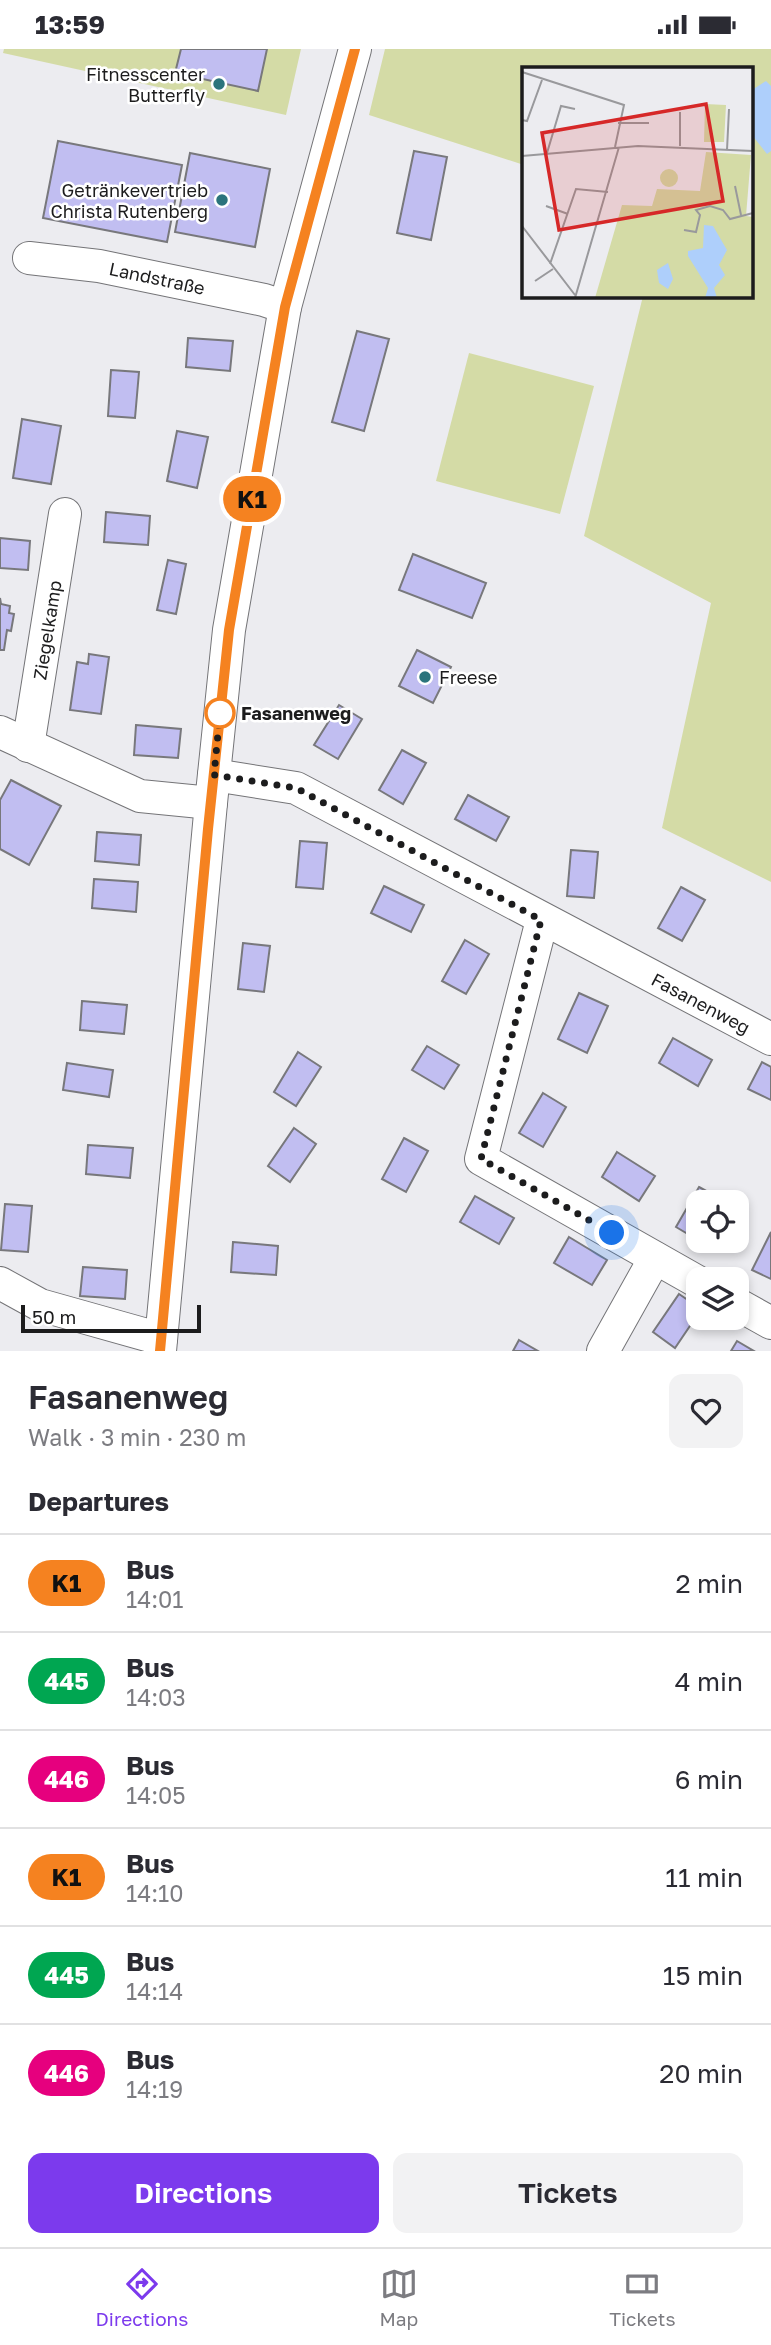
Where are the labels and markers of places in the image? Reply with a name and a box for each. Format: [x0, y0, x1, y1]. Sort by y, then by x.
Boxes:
place label: Fitnesscenter Butterfly [86, 63, 205, 106]
marker: Fitnesscenter Butterfly [211, 76, 227, 92]
place label: Getränkevertrieb Christa Rutenberg [51, 179, 208, 222]
marker: Getränkevertrieb Christa Rutenberg [214, 192, 230, 208]
place label: Freese [439, 666, 497, 688]
marker: Freese [417, 669, 433, 685]
marker: Fasanenweg [205, 698, 235, 728]
place label: Fasanenweg [241, 702, 351, 724]

